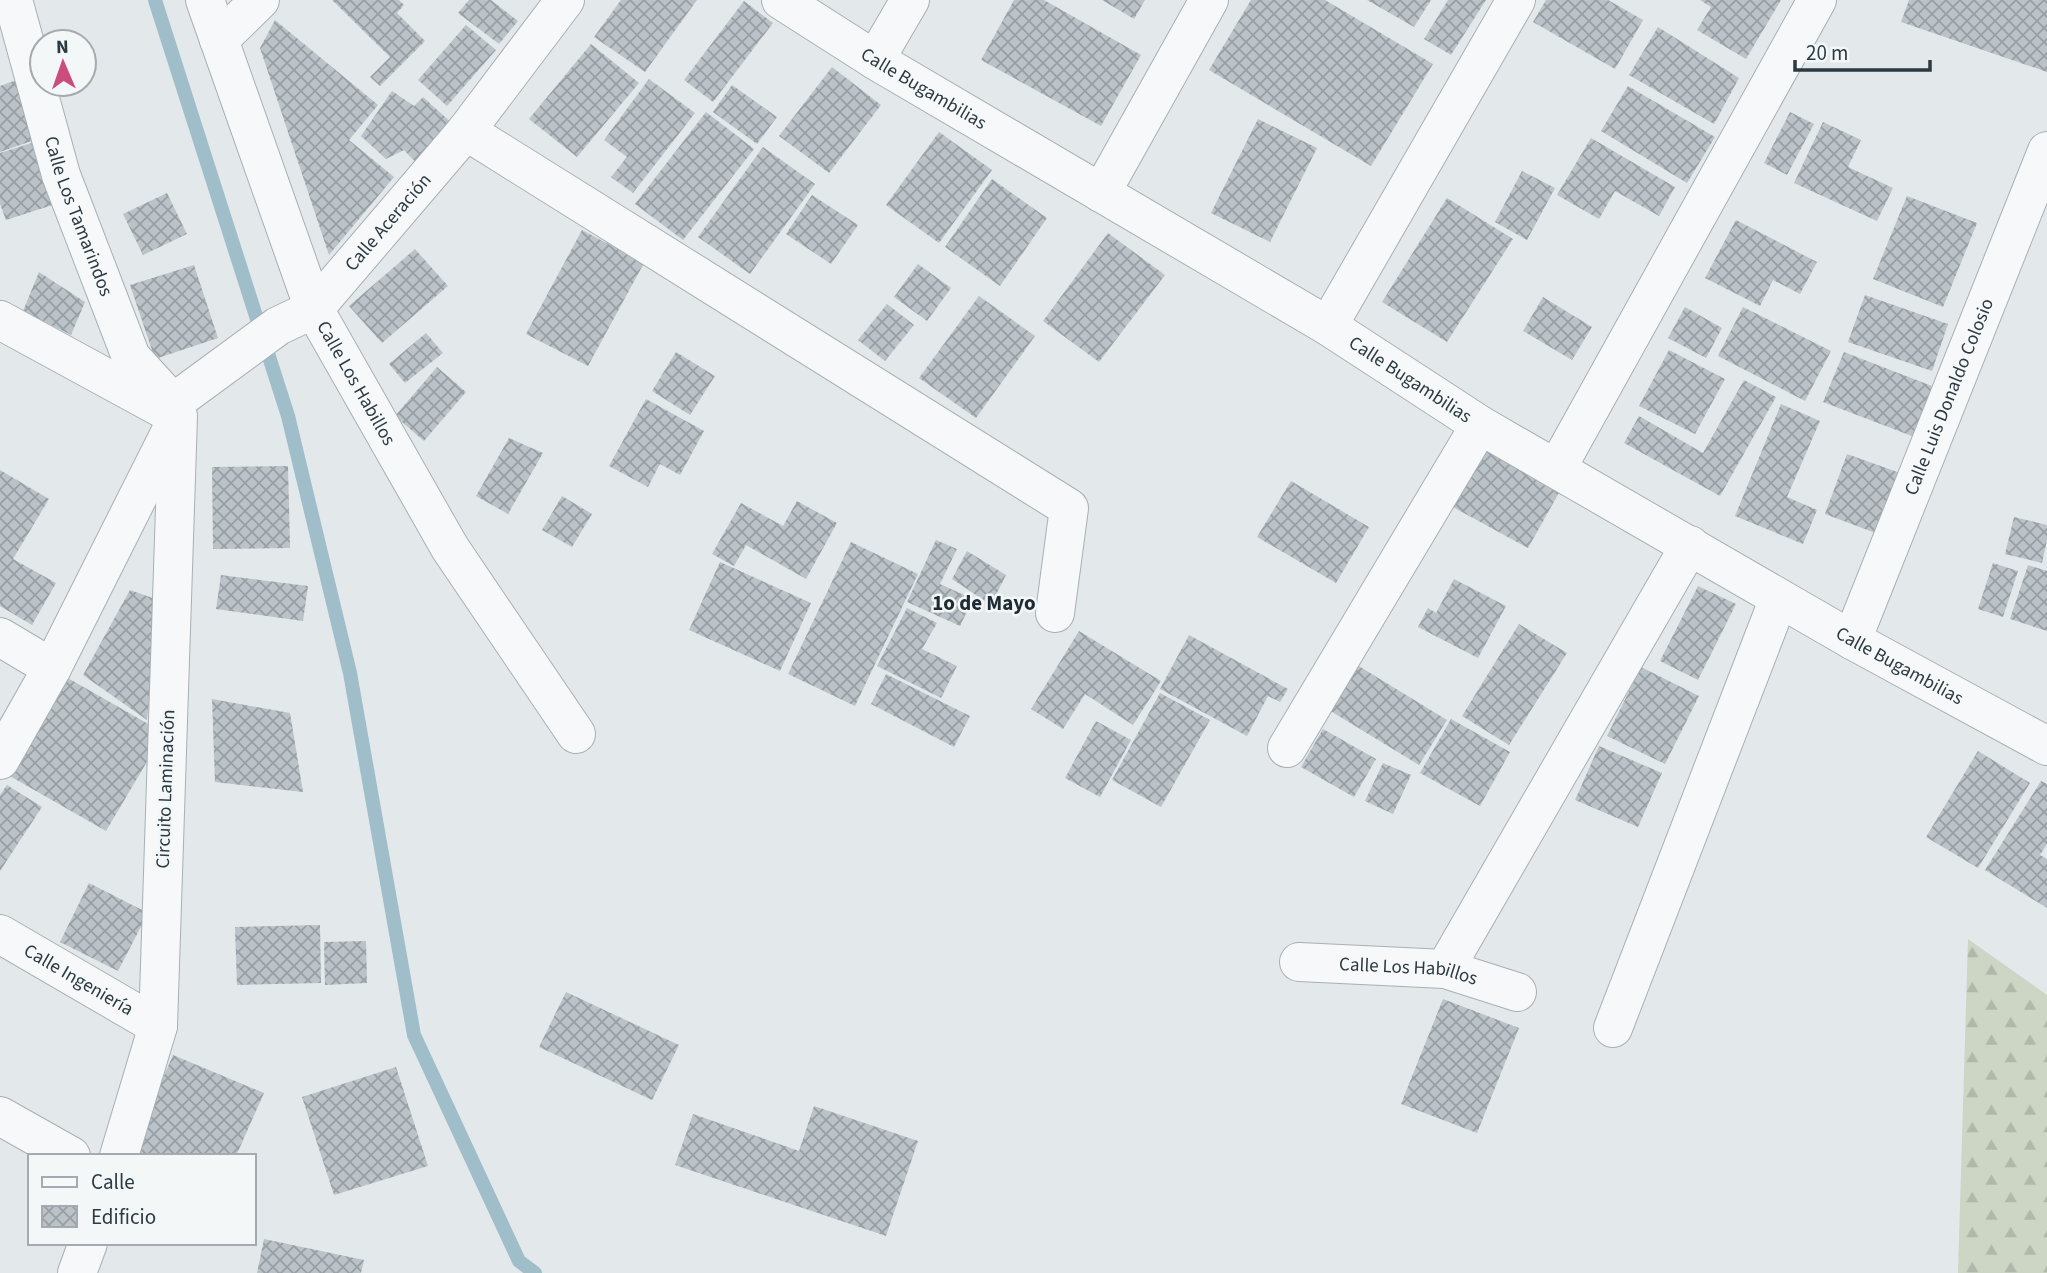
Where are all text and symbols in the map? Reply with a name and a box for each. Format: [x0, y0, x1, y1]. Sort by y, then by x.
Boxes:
north arrow [28, 28, 98, 98]
scale bar [1795, 28, 1930, 72]
text: N [56, 34, 69, 61]
text: 20 m [1806, 38, 1848, 68]
street label: Calle Bugambilias [856, 41, 992, 136]
street label: Calle Los Tamarindos [37, 133, 120, 300]
street label: Calle Aceración [338, 167, 438, 277]
street label: Calle Luis Donaldo Colosio [1898, 294, 2000, 499]
street label: Calle Los Habillos [310, 316, 402, 451]
street label: Calle Bugambilias [1343, 330, 1477, 430]
district label: 1o de Mayo [932, 588, 1036, 618]
street label: Calle Bugambilias [1831, 620, 1968, 712]
street label: Circuito Laminación [150, 709, 182, 869]
street label: Calle Ingeniería [19, 937, 139, 1022]
street label: Calle Los Habillos [1339, 950, 1481, 992]
legend [28, 1154, 256, 1245]
text: Calle [91, 1167, 135, 1197]
text: Edificio [91, 1202, 156, 1232]

